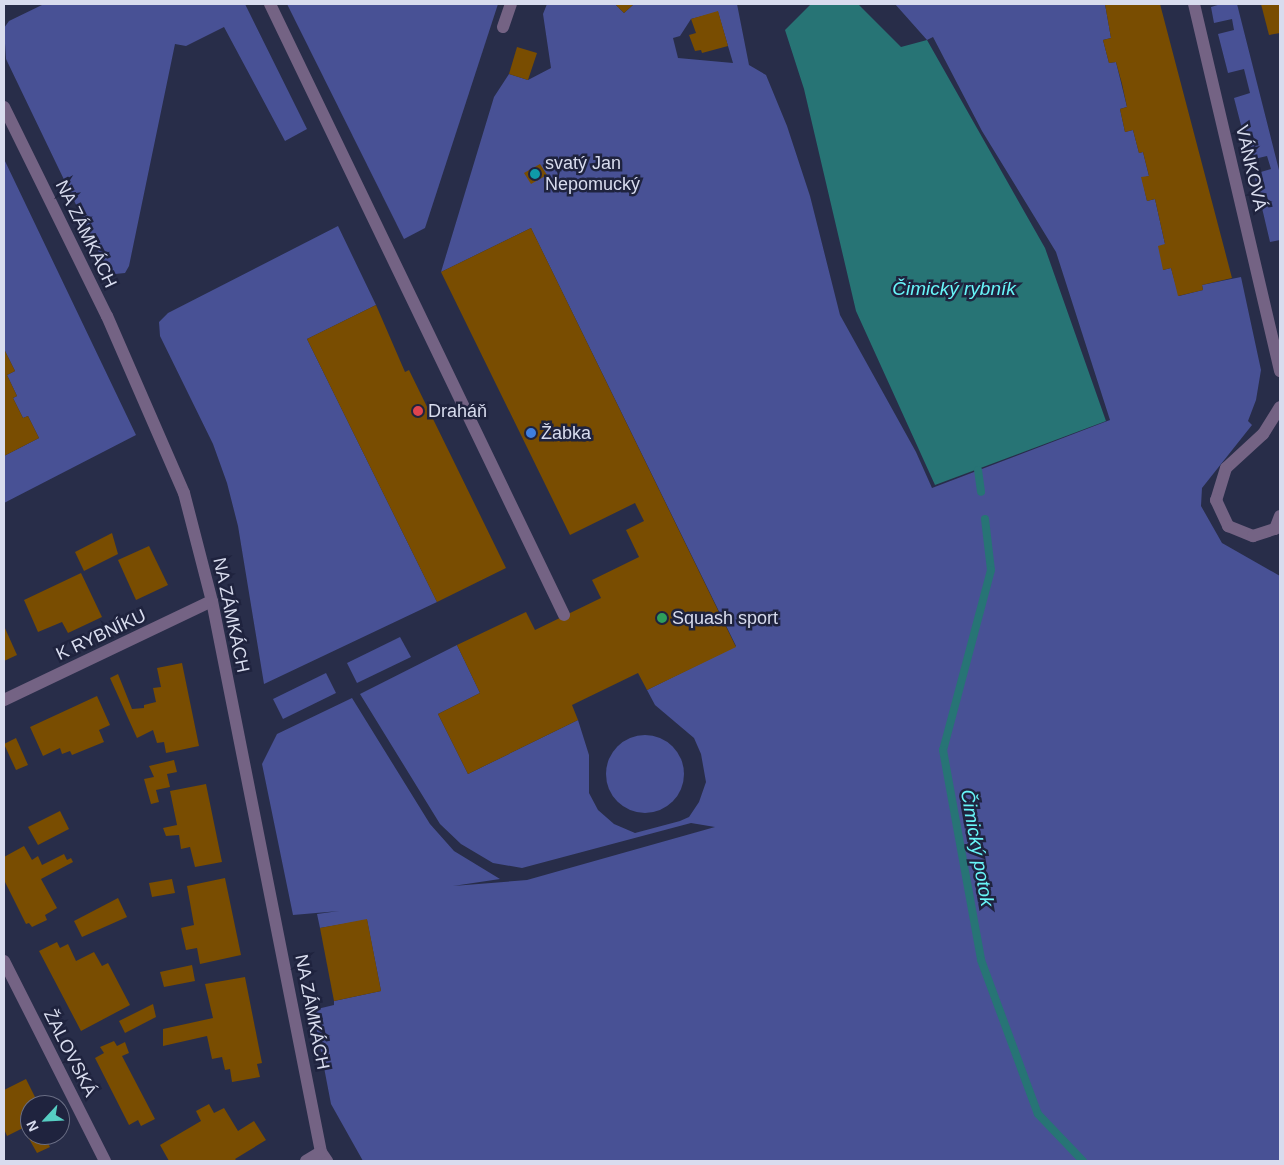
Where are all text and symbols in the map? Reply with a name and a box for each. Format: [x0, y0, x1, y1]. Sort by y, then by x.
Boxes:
street label: VÁNKOVÁ [1231, 123, 1271, 213]
place label: svatý Jan Nepomucký [545, 153, 640, 195]
marker: svatý Jan Nepomucký [529, 168, 541, 180]
street label: NA ZÁMKÁCH [50, 176, 122, 292]
water label: Čimický rybník [892, 278, 1016, 300]
place label: Draháň [428, 400, 487, 422]
marker: Draháň [412, 405, 424, 417]
place label: Žabka [541, 422, 591, 444]
marker: Žabka [525, 427, 537, 439]
street label: NA ZÁMKÁCH [208, 555, 254, 675]
street label: K RYBNÍKU [53, 605, 149, 665]
place label: Squash sport [672, 607, 778, 629]
marker: Squash sport [656, 612, 668, 624]
water label: Čimický potok [956, 788, 998, 908]
street label: NA ZÁMKÁCH [290, 952, 334, 1072]
street label: ŽALOVSKÁ [39, 1006, 101, 1100]
north arrow [20, 1095, 70, 1145]
text: N [23, 1118, 42, 1134]

